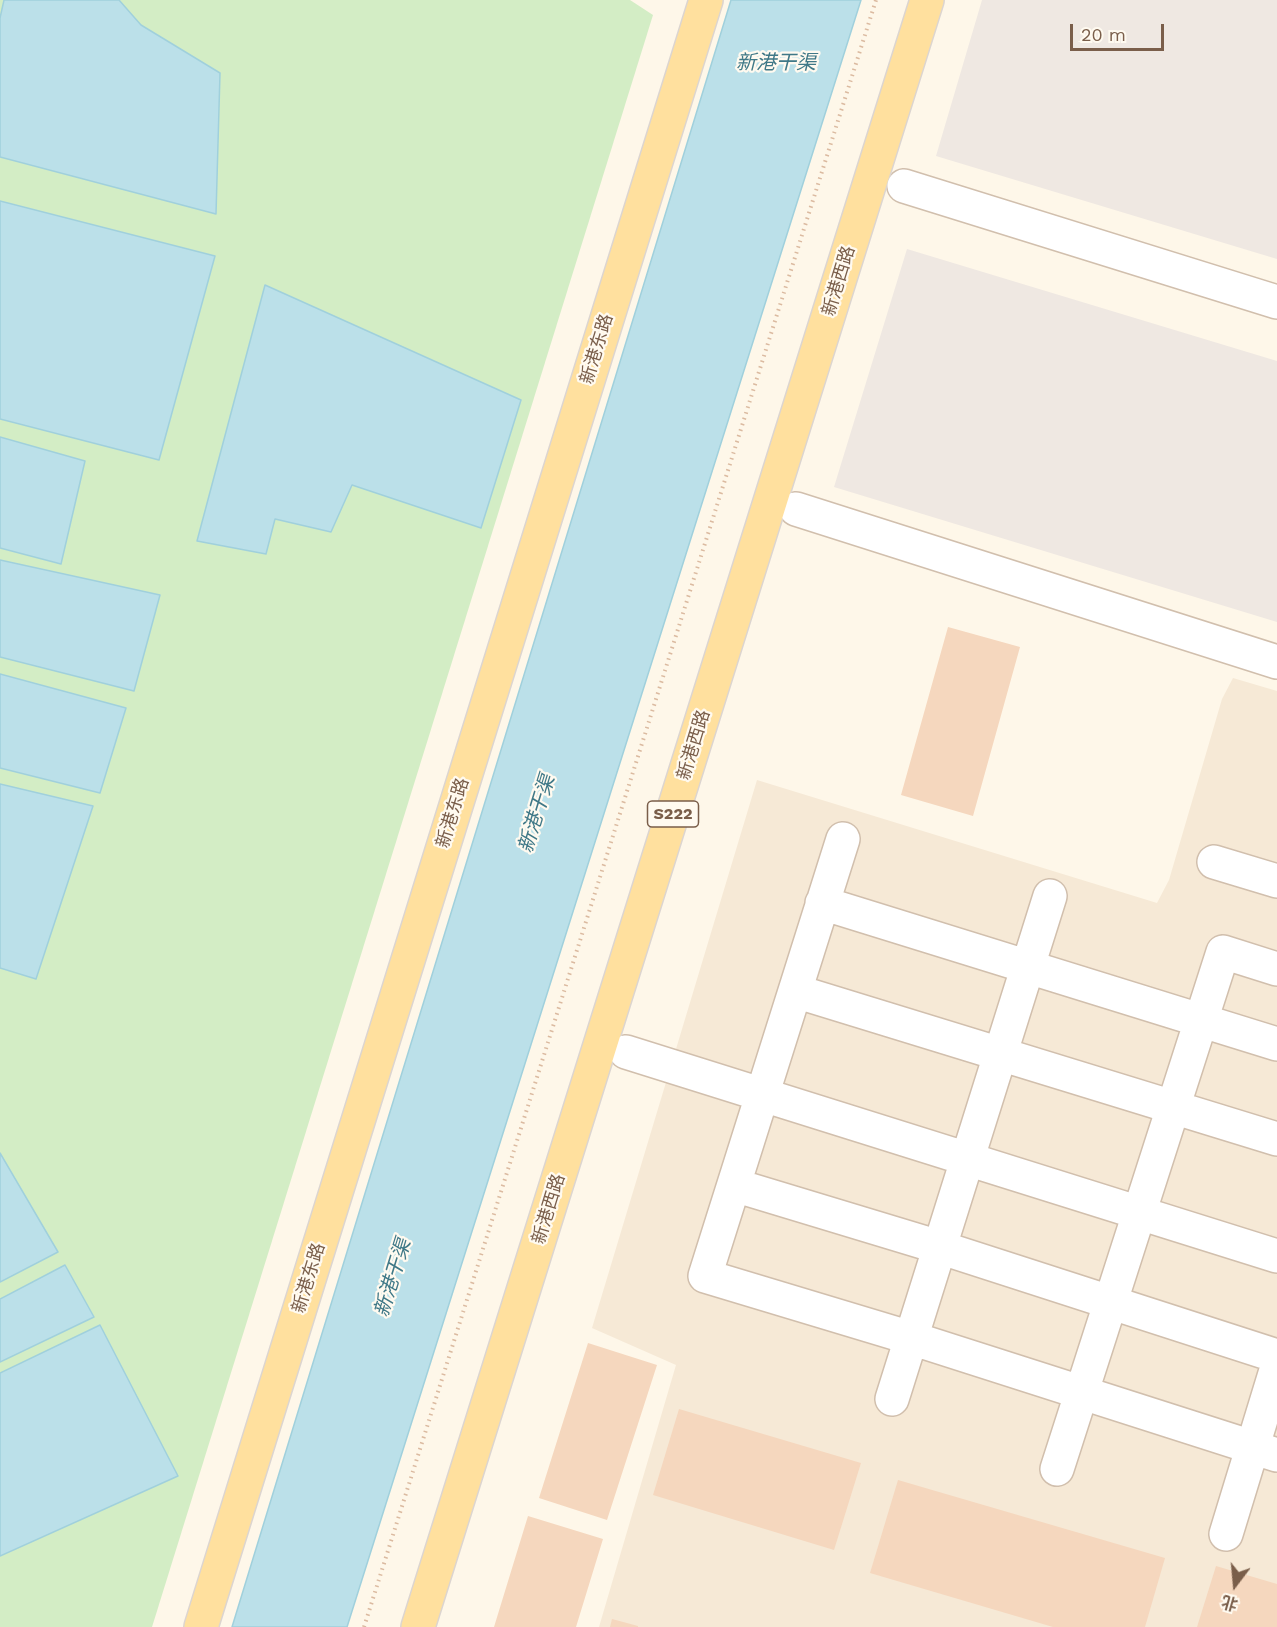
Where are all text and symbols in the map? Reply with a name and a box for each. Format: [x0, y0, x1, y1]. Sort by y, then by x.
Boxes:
scale bar [1073, 12, 1168, 50]
text: 20 m [1081, 24, 1126, 45]
water label: 新港干渠 [736, 51, 816, 75]
street label: 新港西路 [818, 243, 860, 319]
street label: 新港东路 [576, 311, 618, 387]
street label: 新港西路 [673, 707, 715, 783]
water label: 新港干渠 [514, 772, 560, 856]
street label: 新港东路 [432, 775, 474, 851]
road number: S222 [648, 801, 698, 827]
street label: 新港西路 [528, 1171, 570, 1247]
water label: 新港干渠 [370, 1236, 416, 1320]
street label: 新港东路 [288, 1240, 330, 1316]
north arrow [1205, 1555, 1265, 1615]
text: 北 [1220, 1591, 1240, 1614]

